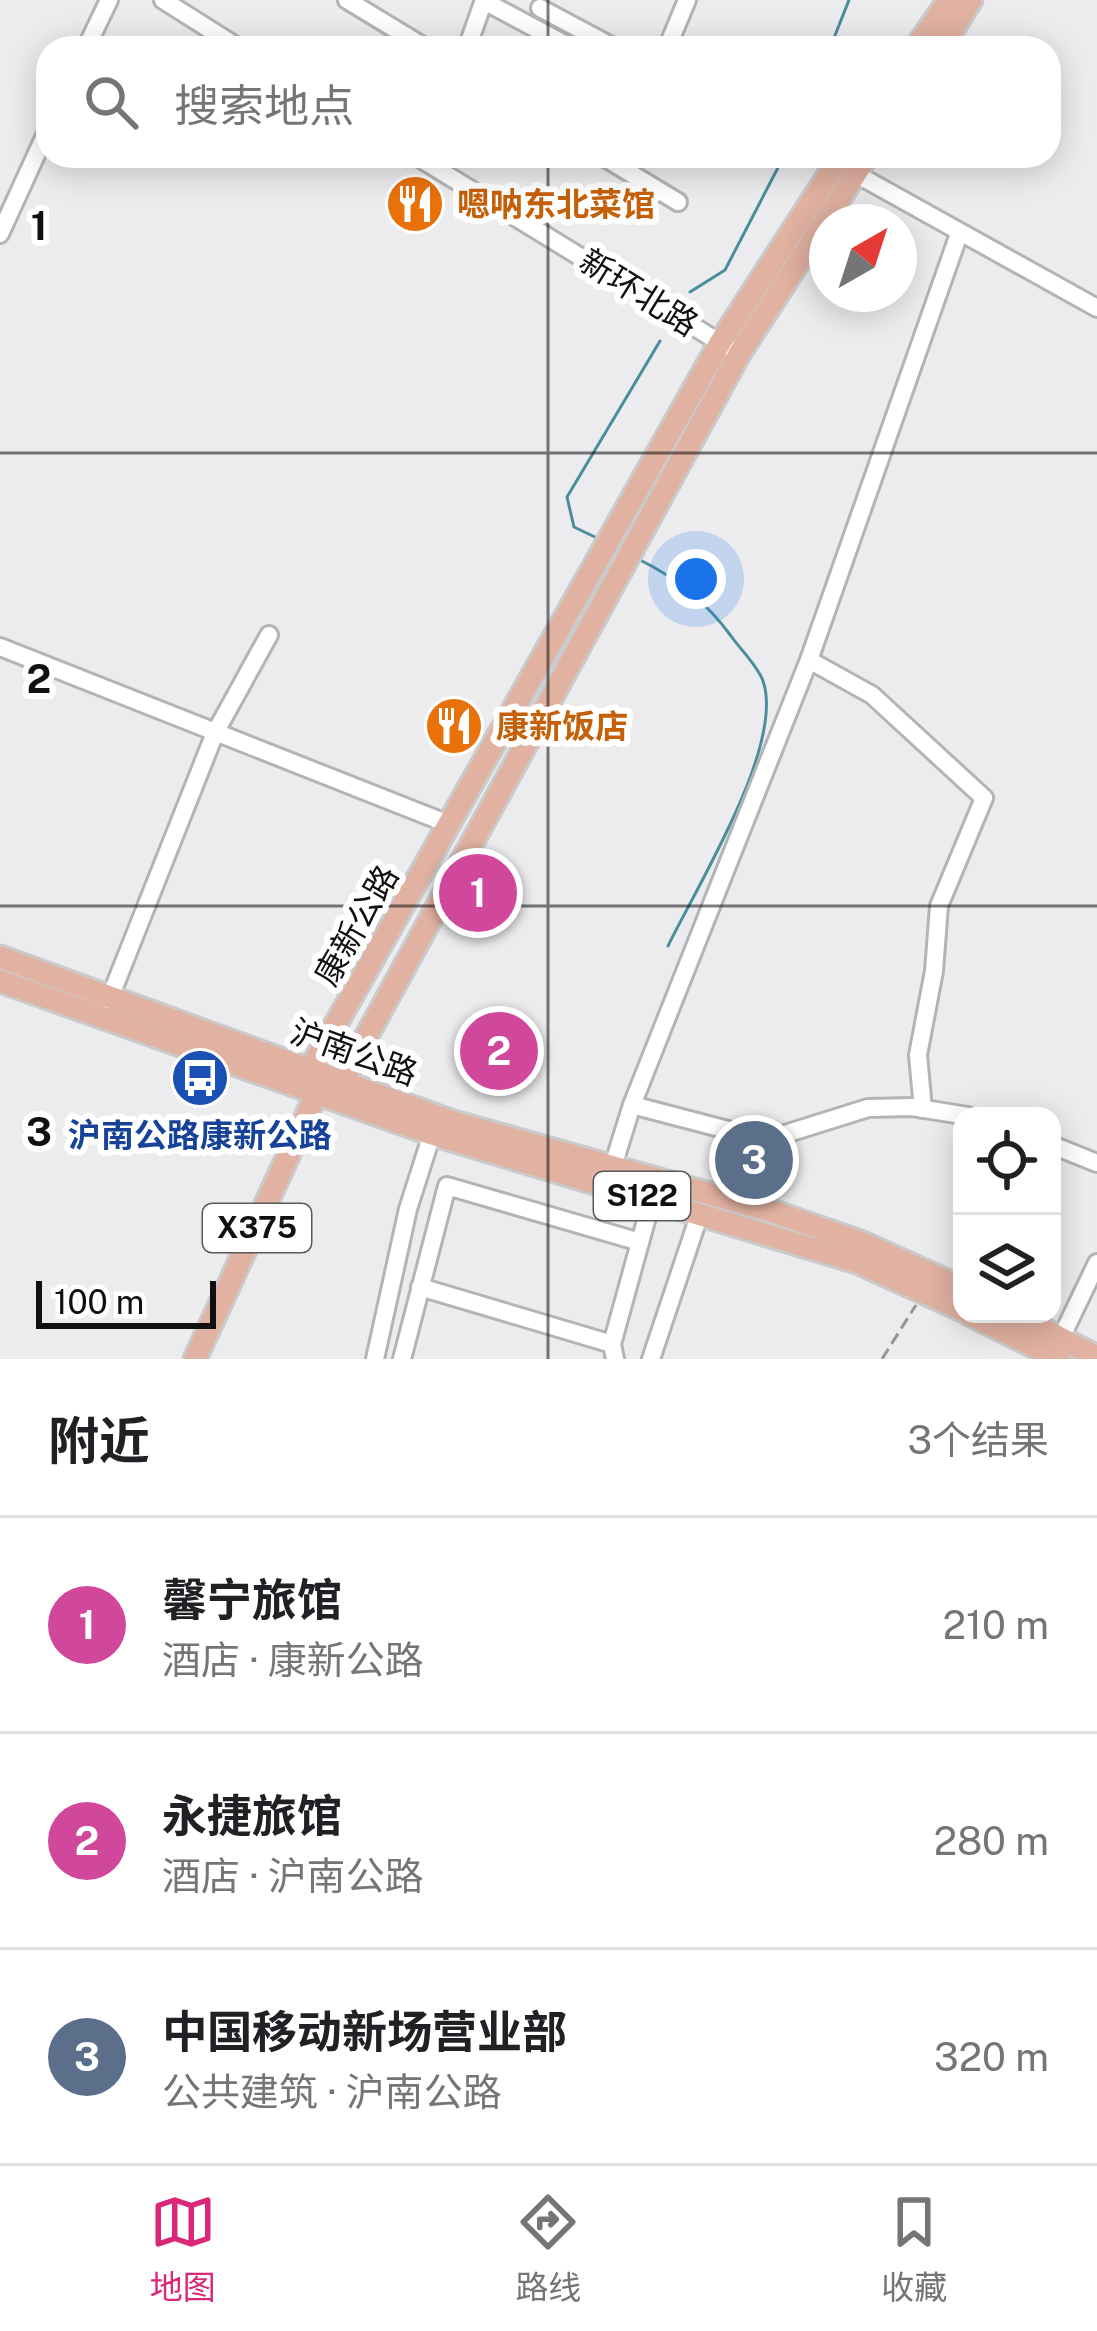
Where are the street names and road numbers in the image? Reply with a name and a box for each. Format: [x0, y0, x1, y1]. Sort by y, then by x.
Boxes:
street label: 新环北路 [573, 241, 705, 343]
street label: 康新公路 [307, 858, 405, 992]
street label: 沪南公路 [285, 1012, 423, 1092]
road number: S122 [594, 1172, 690, 1220]
road number: X375 [203, 1204, 311, 1252]

